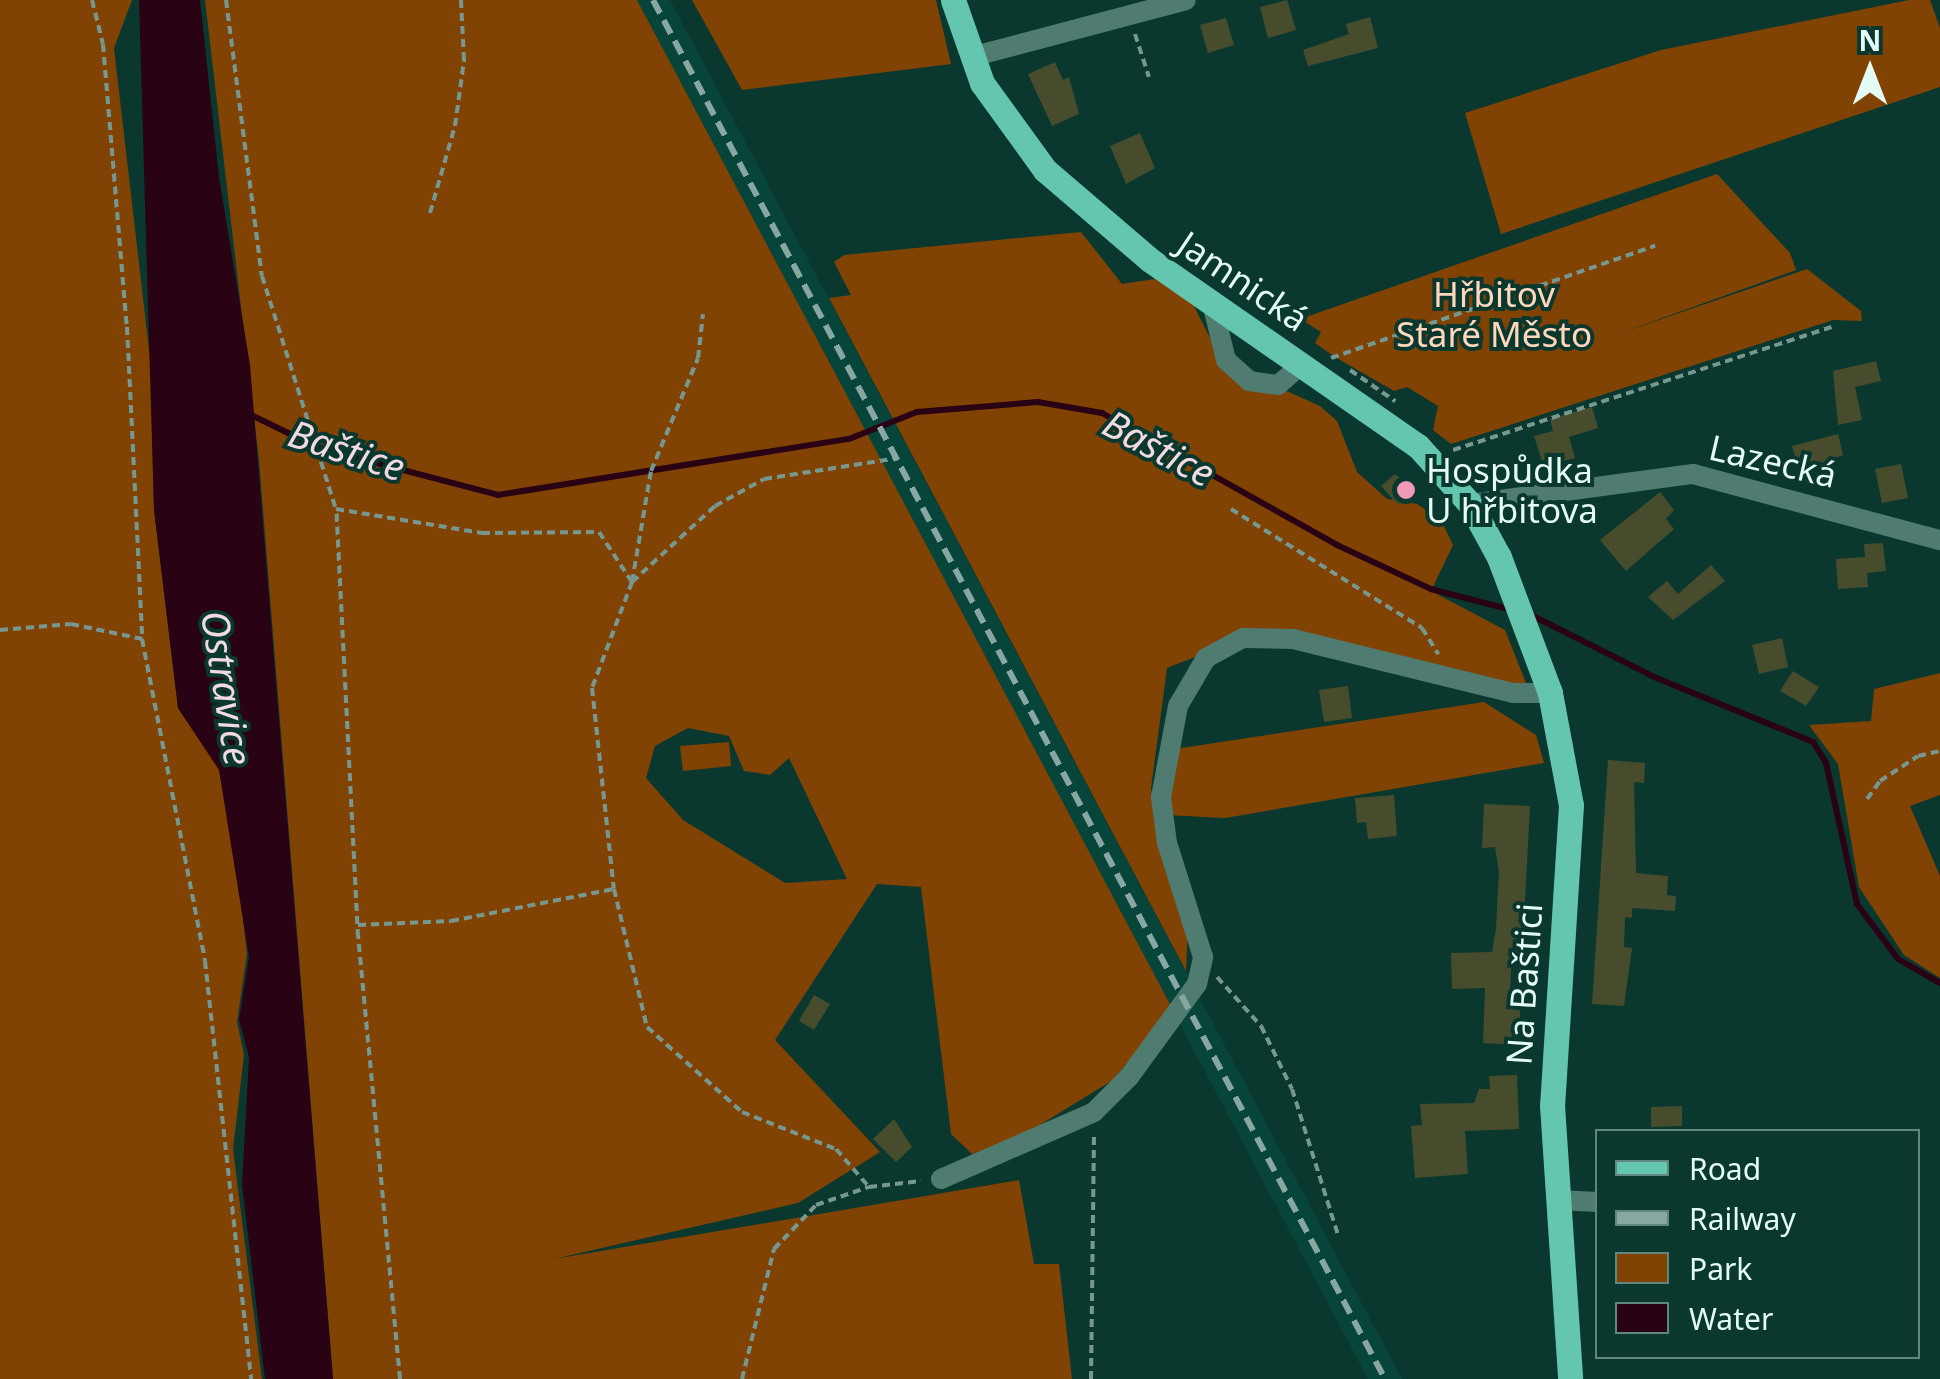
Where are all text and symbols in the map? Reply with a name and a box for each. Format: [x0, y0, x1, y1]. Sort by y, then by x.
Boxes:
north arrow [1820, 20, 1920, 120]
text: N [1859, 21, 1881, 59]
street label: Jamnická [1170, 222, 1316, 340]
park label: Hřbitov Staré Město [1396, 273, 1592, 355]
water label: Baštice [1096, 400, 1222, 496]
water label: Baštice [283, 410, 411, 490]
street label: Lazecká [1705, 426, 1841, 496]
place label: Hospůdka U hřbitova [1426, 449, 1598, 531]
marker: Hospůdka U hřbitova [1395, 479, 1417, 501]
water label: Ostravice [192, 607, 262, 769]
street label: Na Baštici [1497, 902, 1551, 1066]
legend [1595, 1129, 1920, 1359]
text: Road [1689, 1148, 1761, 1189]
text: Railway [1689, 1198, 1796, 1239]
text: Park [1689, 1248, 1752, 1289]
text: Water [1689, 1298, 1773, 1339]

